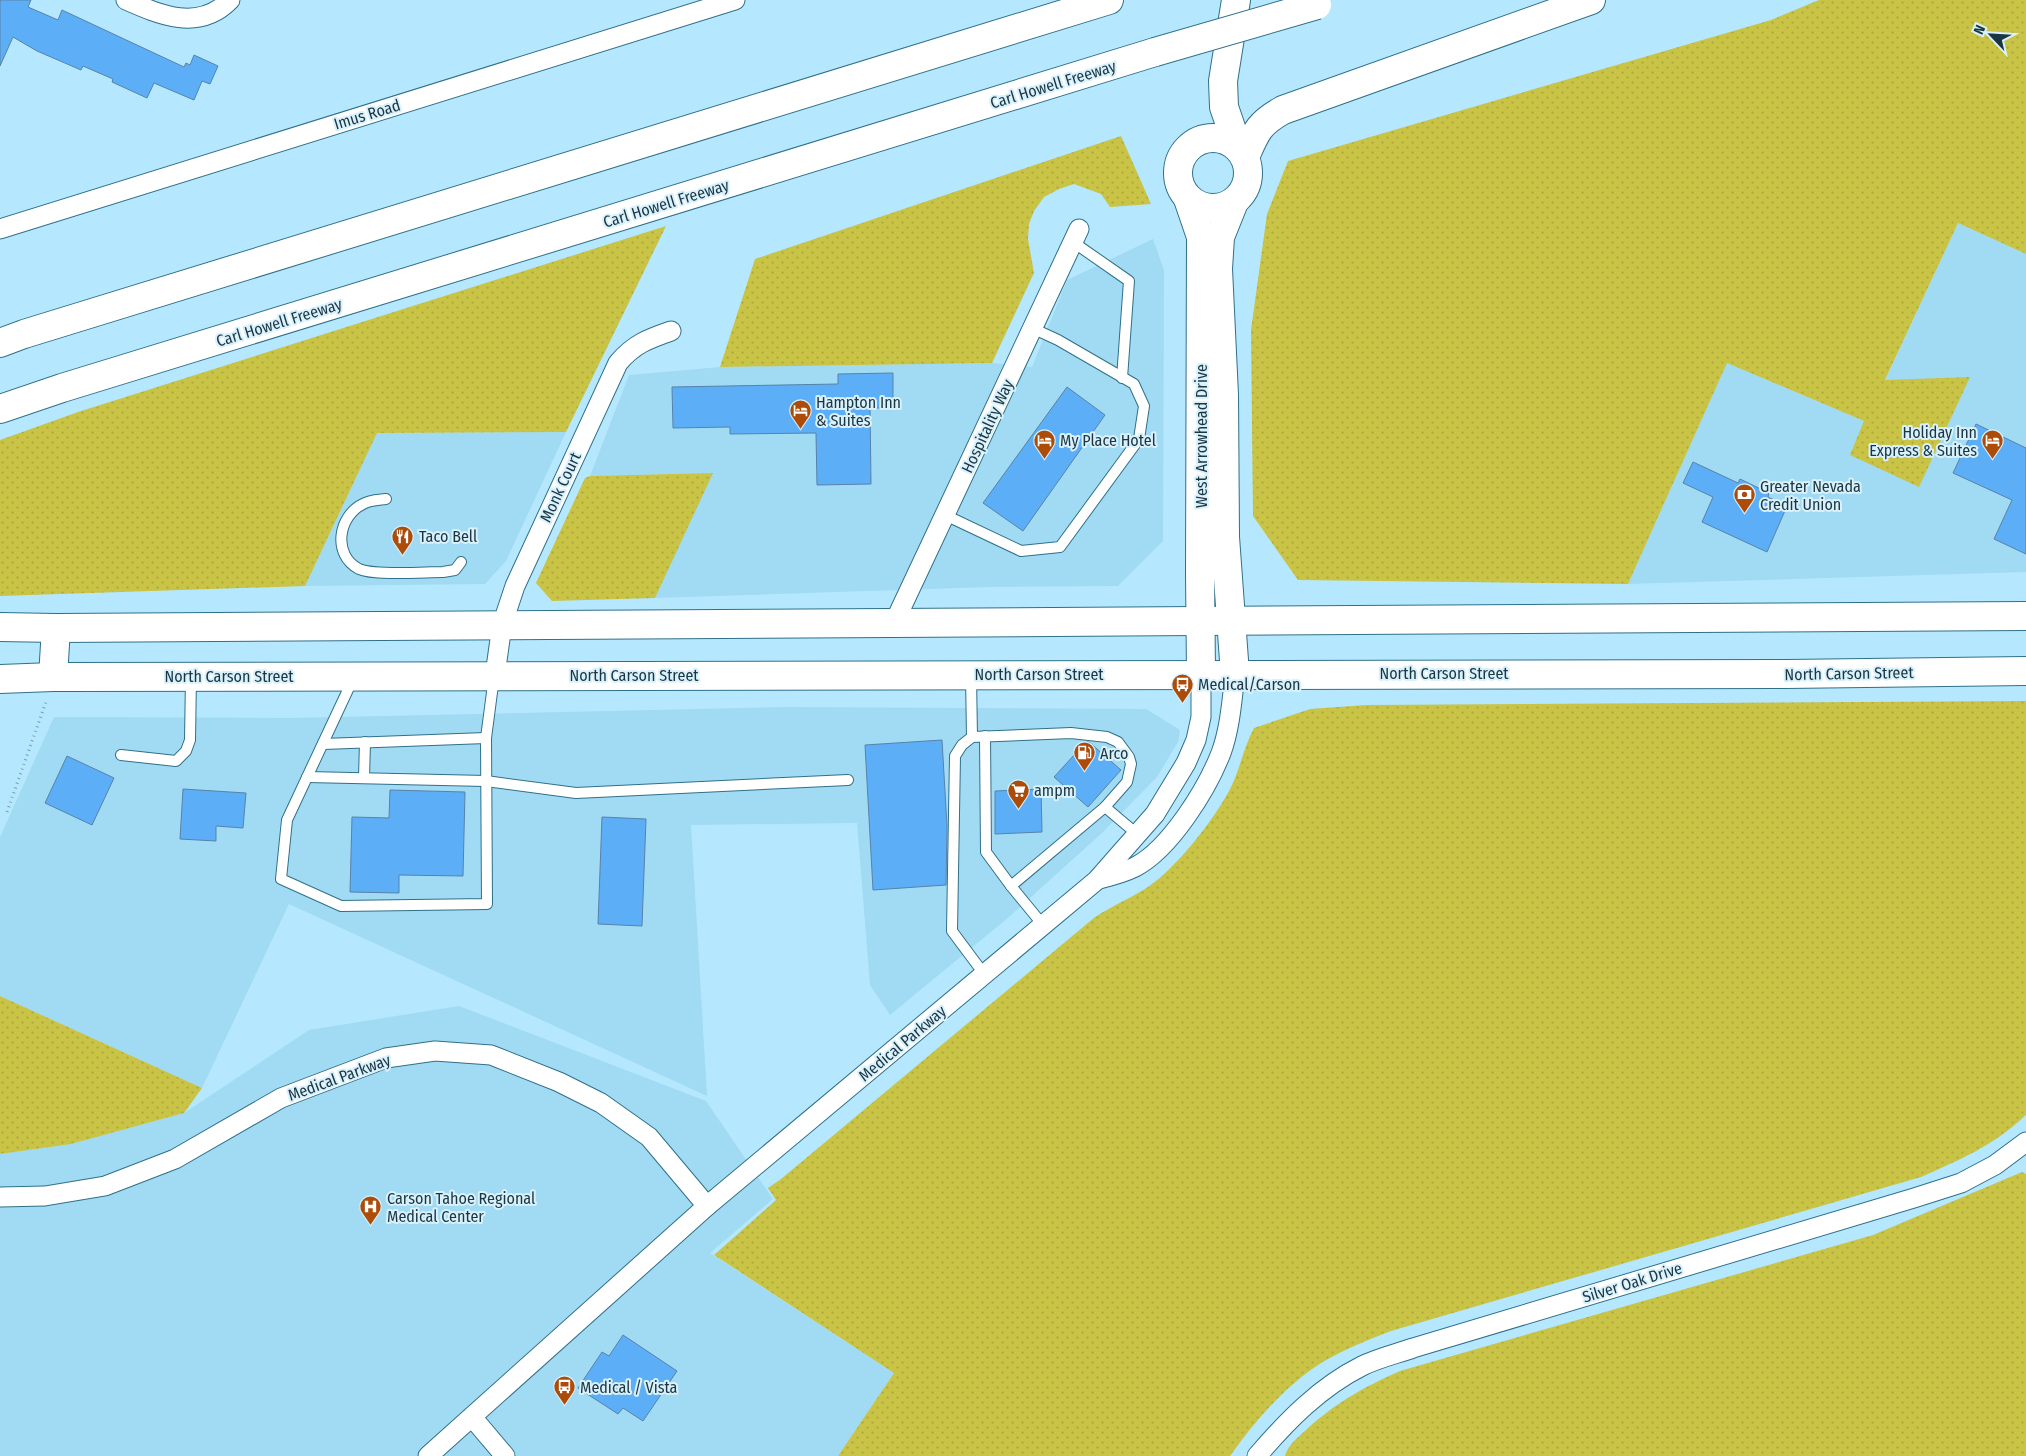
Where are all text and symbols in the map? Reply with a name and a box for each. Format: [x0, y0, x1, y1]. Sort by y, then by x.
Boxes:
north arrow [1966, 10, 2016, 60]
text: N [1970, 22, 1989, 37]
street label: Carl Howell Freeway [988, 56, 1119, 113]
street label: Imus Road [332, 95, 403, 134]
street label: Carl Howell Freeway [601, 175, 732, 232]
street label: Carl Howell Freeway [214, 294, 345, 351]
street label: West Arrowhead Drive [1192, 364, 1211, 508]
street label: Hospitality Way [958, 376, 1018, 476]
place label: Hampton Inn & Suites [816, 393, 901, 430]
hotel icon: Hampton Inn & Suites [788, 399, 812, 430]
place label: Holiday Inn Express & Suites [1869, 423, 1977, 460]
hotel icon: My Place Hotel [1032, 428, 1056, 459]
hotel icon: Holiday Inn Express & Suites [1981, 429, 2005, 460]
place label: My Place Hotel [1060, 431, 1156, 450]
street label: Monk Court [536, 449, 585, 525]
place label: Greater Nevada Credit Union [1760, 477, 1861, 514]
bank icon: Greater Nevada Credit Union [1732, 483, 1756, 514]
restaurant icon: Taco Bell [391, 524, 415, 555]
place label: Taco Bell [419, 527, 477, 546]
street label: North Carson Street [1784, 663, 1914, 684]
street label: North Carson Street [1379, 664, 1509, 683]
street label: North Carson Street [974, 665, 1104, 684]
street label: North Carson Street [569, 666, 699, 685]
street label: North Carson Street [164, 667, 294, 686]
bus stop icon: Medical/Carson [1170, 672, 1194, 703]
place label: Medical/Carson [1198, 675, 1301, 694]
fuel station icon: Arco [1072, 741, 1096, 772]
place label: Arco [1100, 744, 1129, 763]
supermarket icon: ampm [1006, 778, 1030, 809]
place label: ampm [1034, 781, 1075, 800]
street label: Medical Parkway [855, 1001, 950, 1085]
street label: Medical Parkway [285, 1050, 394, 1105]
place label: Carson Tahoe Regional Medical Center [387, 1189, 535, 1226]
hospital icon: Carson Tahoe Regional Medical Center [359, 1195, 383, 1226]
street label: Silver Oak Drive [1580, 1258, 1684, 1307]
bus stop icon: Medical / Vista [552, 1375, 576, 1406]
place label: Medical / Vista [580, 1378, 678, 1397]

